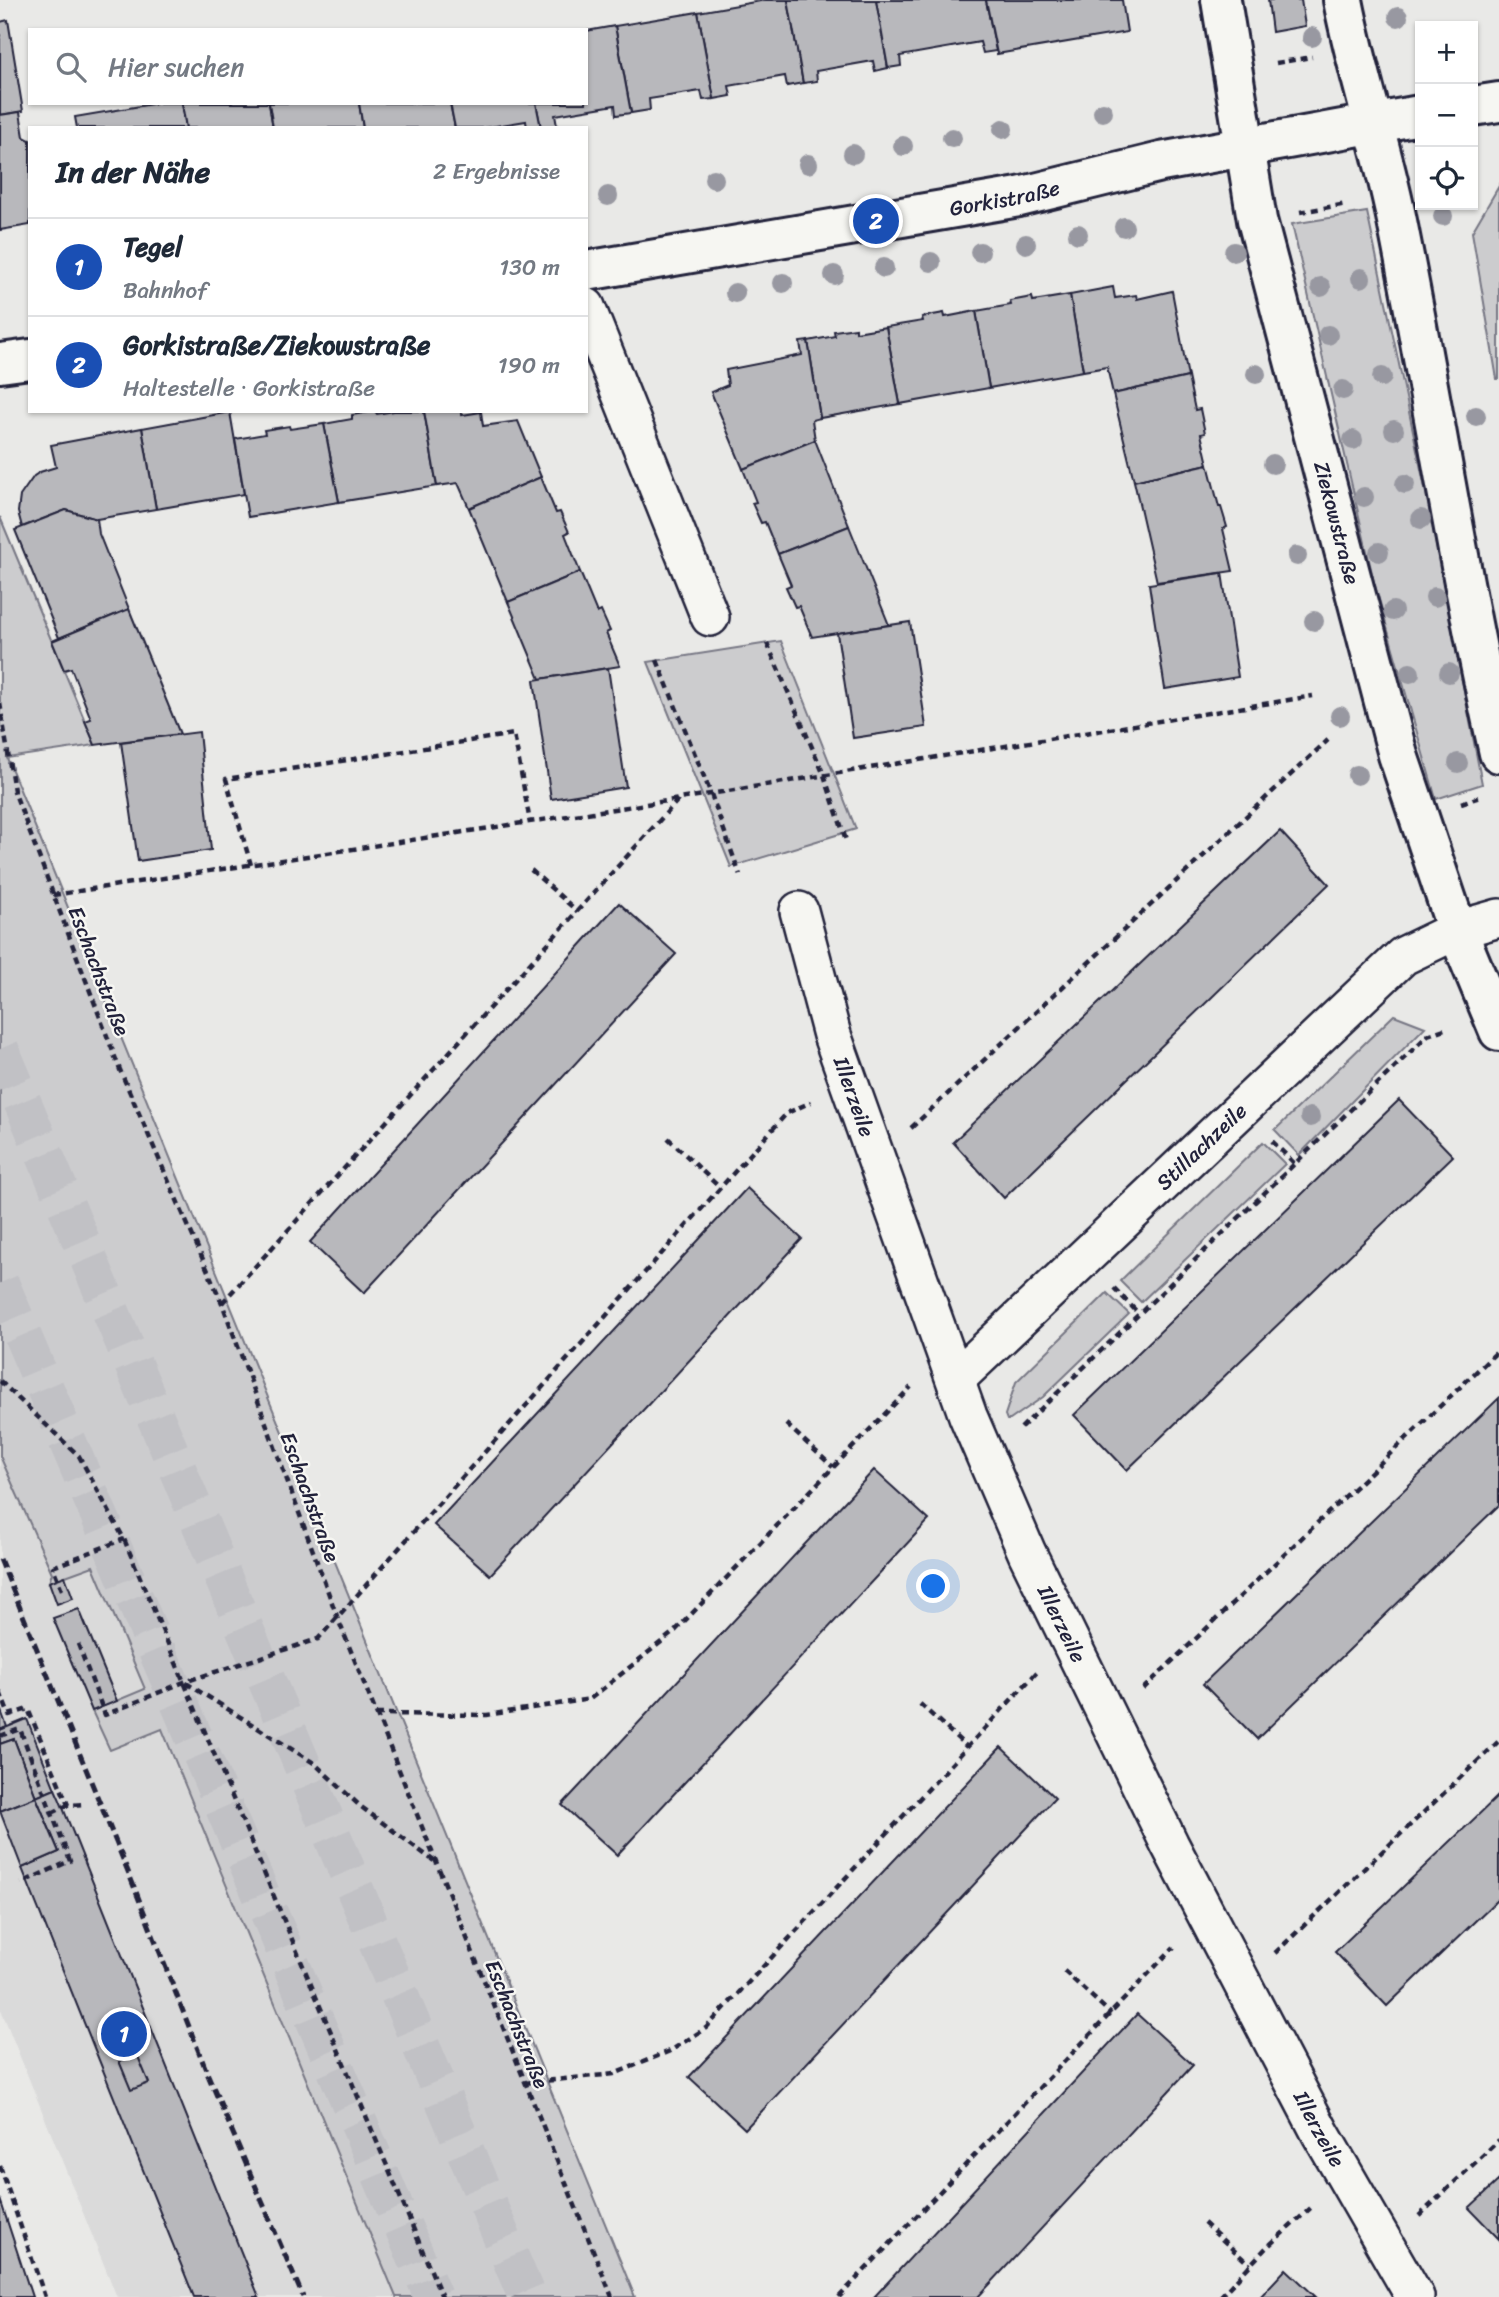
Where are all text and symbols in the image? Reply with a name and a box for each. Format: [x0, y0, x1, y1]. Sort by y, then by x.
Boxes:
map controls [1415, 21, 1478, 210]
button: + [1415, 21, 1478, 84]
search box [28, 28, 588, 105]
text: Hier suchen [108, 44, 244, 90]
icon: search [52, 48, 90, 86]
button: − [1415, 84, 1478, 147]
text: In der Nähe [56, 145, 210, 199]
button: locate [1415, 147, 1478, 210]
text: 2 Ergebnisse [433, 151, 560, 192]
street label: Gorkistraße [947, 169, 1064, 228]
pin: 2 [853, 195, 899, 247]
text: Tegel [123, 224, 182, 270]
text: 1 [74, 247, 84, 288]
text: 130 m [499, 247, 560, 288]
text: Bahnhof [123, 270, 207, 311]
text: Gorkistraße/Ziekowstraße [123, 322, 430, 368]
text: 2 [72, 345, 86, 386]
text: 190 m [498, 345, 560, 386]
text: Haltestelle · Gorkistraße [123, 368, 375, 409]
street label: Ziekowstraße [1302, 457, 1371, 589]
street label: Eschachstraße [57, 901, 141, 1041]
street label: Illerzeile [822, 1050, 886, 1143]
street label: Stillachzeile [1147, 1093, 1256, 1200]
street label: Eschachstraße [269, 1426, 351, 1568]
your location [916, 1569, 950, 1603]
street label: Illerzeile [1026, 1577, 1097, 1670]
street label: Eschachstraße [474, 1954, 560, 2094]
pin: 1 [101, 2008, 147, 2060]
street label: Illerzeile [1282, 2083, 1356, 2175]

